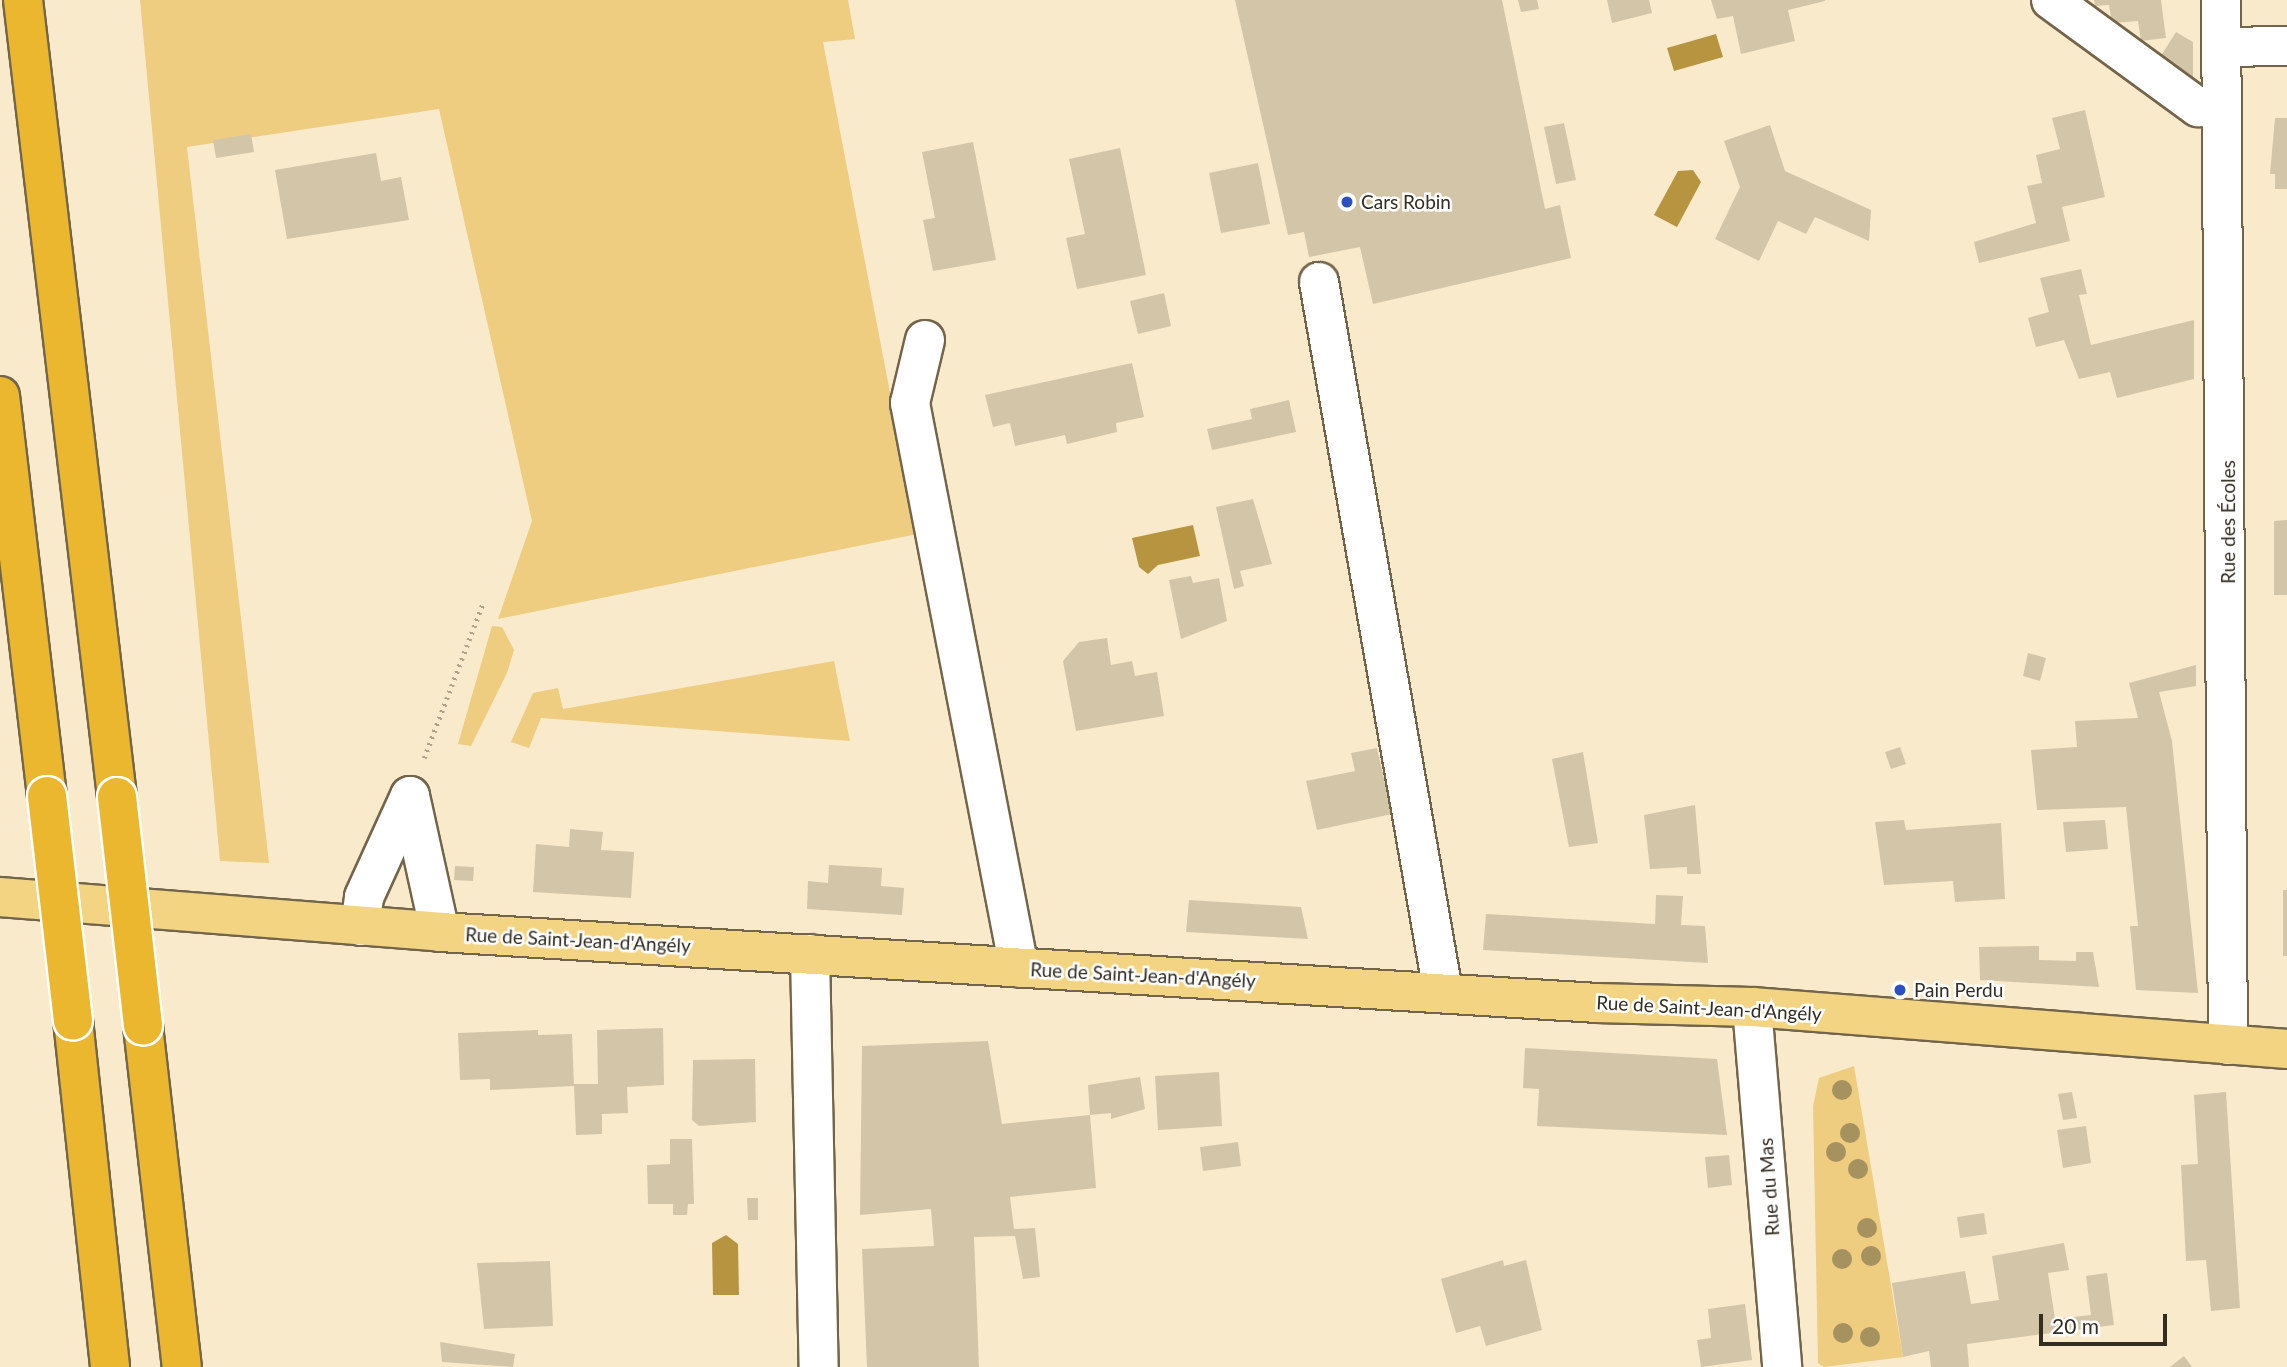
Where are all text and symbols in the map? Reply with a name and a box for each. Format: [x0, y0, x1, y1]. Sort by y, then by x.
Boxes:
place label: Cars Robin [1361, 191, 1451, 213]
marker: Cars Robin [1339, 194, 1355, 210]
street label: Rue des Écoles [2217, 460, 2239, 584]
street label: Rue de Saint-Jean-d'Angély [465, 923, 691, 957]
street label: Rue de Saint-Jean-d'Angély [1030, 958, 1256, 992]
place label: Pain Perdu [1914, 979, 2003, 1001]
marker: Pain Perdu [1892, 982, 1908, 998]
street label: Rue de Saint-Jean-d'Angély [1596, 991, 1822, 1025]
street label: Rue du Mas [1754, 1137, 1784, 1237]
scale bar [2042, 1300, 2170, 1344]
text: 20 m [2052, 1313, 2099, 1338]

